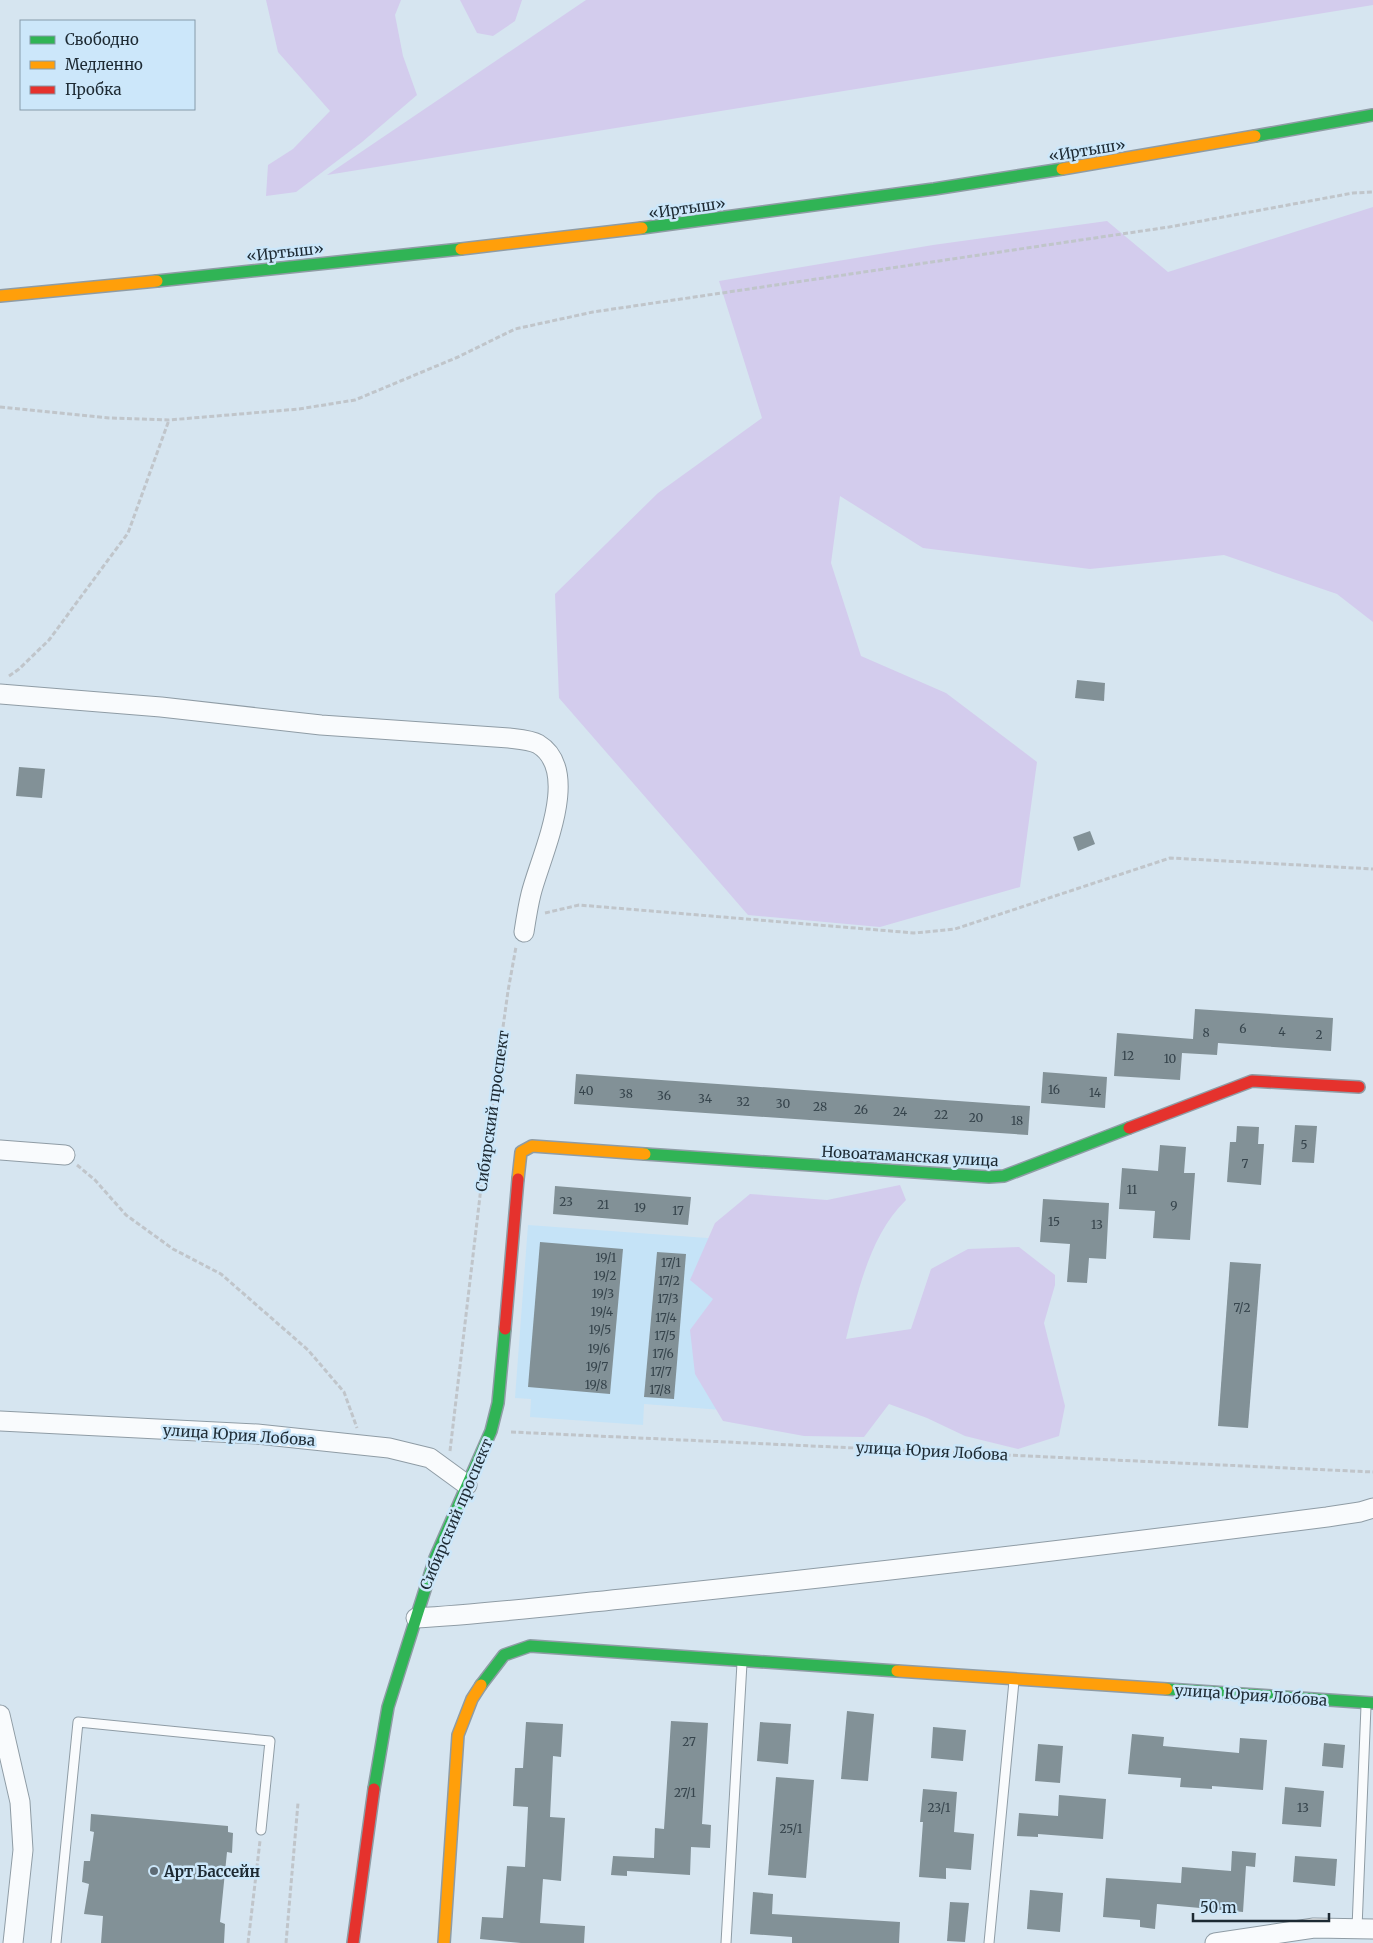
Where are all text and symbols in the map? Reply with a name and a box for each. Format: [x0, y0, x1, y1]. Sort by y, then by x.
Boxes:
legend [20, 20, 195, 110]
text: Свободно [65, 30, 139, 49]
text: Медленно [65, 55, 143, 74]
text: Пробка [65, 80, 122, 99]
street label: «Иртыш» [1047, 135, 1127, 165]
street label: «Иртыш» [647, 193, 727, 223]
street label: «Иртыш» [245, 238, 325, 266]
house number: 6 [1239, 1021, 1247, 1036]
house number: 4 [1278, 1024, 1286, 1039]
house number: 8 [1202, 1025, 1210, 1040]
house number: 2 [1315, 1027, 1323, 1042]
street label: Сибирский проспект [471, 1029, 513, 1193]
house number: 12 [1122, 1048, 1134, 1063]
house number: 10 [1164, 1051, 1177, 1066]
house number: 16 [1048, 1082, 1060, 1097]
house number: 40 [579, 1083, 594, 1098]
house number: 14 [1089, 1085, 1102, 1100]
house number: 38 [619, 1086, 633, 1101]
house number: 36 [657, 1088, 671, 1103]
house number: 34 [698, 1091, 713, 1106]
house number: 32 [736, 1094, 750, 1109]
house number: 30 [776, 1096, 790, 1111]
house number: 28 [813, 1099, 827, 1114]
house number: 26 [854, 1102, 868, 1117]
house number: 24 [893, 1104, 908, 1119]
house number: 22 [934, 1107, 948, 1122]
house number: 20 [969, 1110, 984, 1125]
house number: 18 [1011, 1113, 1023, 1128]
house number: 5 [1300, 1137, 1308, 1152]
street label: Новоатаманская улица [821, 1142, 999, 1170]
house number: 7 [1242, 1156, 1249, 1171]
house number: 11 [1127, 1182, 1138, 1197]
house number: 23 [559, 1194, 573, 1209]
house number: 21 [597, 1197, 610, 1212]
house number: 9 [1170, 1198, 1178, 1213]
house number: 19 [634, 1200, 646, 1215]
house number: 17 [672, 1203, 684, 1218]
house number: 15 [1048, 1214, 1060, 1229]
house number: 13 [1091, 1217, 1103, 1232]
house number: 19/1 [595, 1250, 617, 1265]
house number: 17/1 [661, 1255, 682, 1270]
house number: 19/2 [594, 1268, 616, 1283]
house number: 17/2 [658, 1273, 680, 1288]
house number: 19/3 [592, 1286, 614, 1301]
house number: 17/3 [657, 1291, 679, 1306]
house number: 7/2 [1233, 1300, 1251, 1315]
house number: 19/4 [591, 1304, 614, 1319]
house number: 17/4 [655, 1310, 677, 1325]
house number: 19/5 [589, 1322, 611, 1337]
house number: 17/5 [654, 1328, 676, 1343]
house number: 19/6 [588, 1341, 610, 1356]
house number: 17/6 [652, 1346, 674, 1361]
house number: 19/7 [586, 1359, 608, 1374]
house number: 17/7 [650, 1364, 672, 1379]
house number: 19/8 [585, 1377, 607, 1392]
house number: 17/8 [649, 1382, 671, 1397]
street label: улица Юрия Лобова [162, 1420, 316, 1450]
street label: Сибирский проспект [416, 1435, 496, 1593]
street label: улица Юрия Лобова [855, 1438, 1009, 1464]
street label: улица Юрия Лобова [1174, 1680, 1328, 1710]
house number: 27 [682, 1734, 696, 1749]
house number: 27/1 [674, 1785, 697, 1800]
house number: 23/1 [928, 1800, 951, 1815]
house number: 13 [1297, 1800, 1309, 1815]
house number: 25/1 [780, 1821, 803, 1836]
place label: Арт Бассейн [163, 1862, 261, 1881]
marker: Арт Бассейн [148, 1865, 160, 1877]
scale bar [1193, 1890, 1329, 1922]
text: 50 m [1200, 1898, 1237, 1917]

